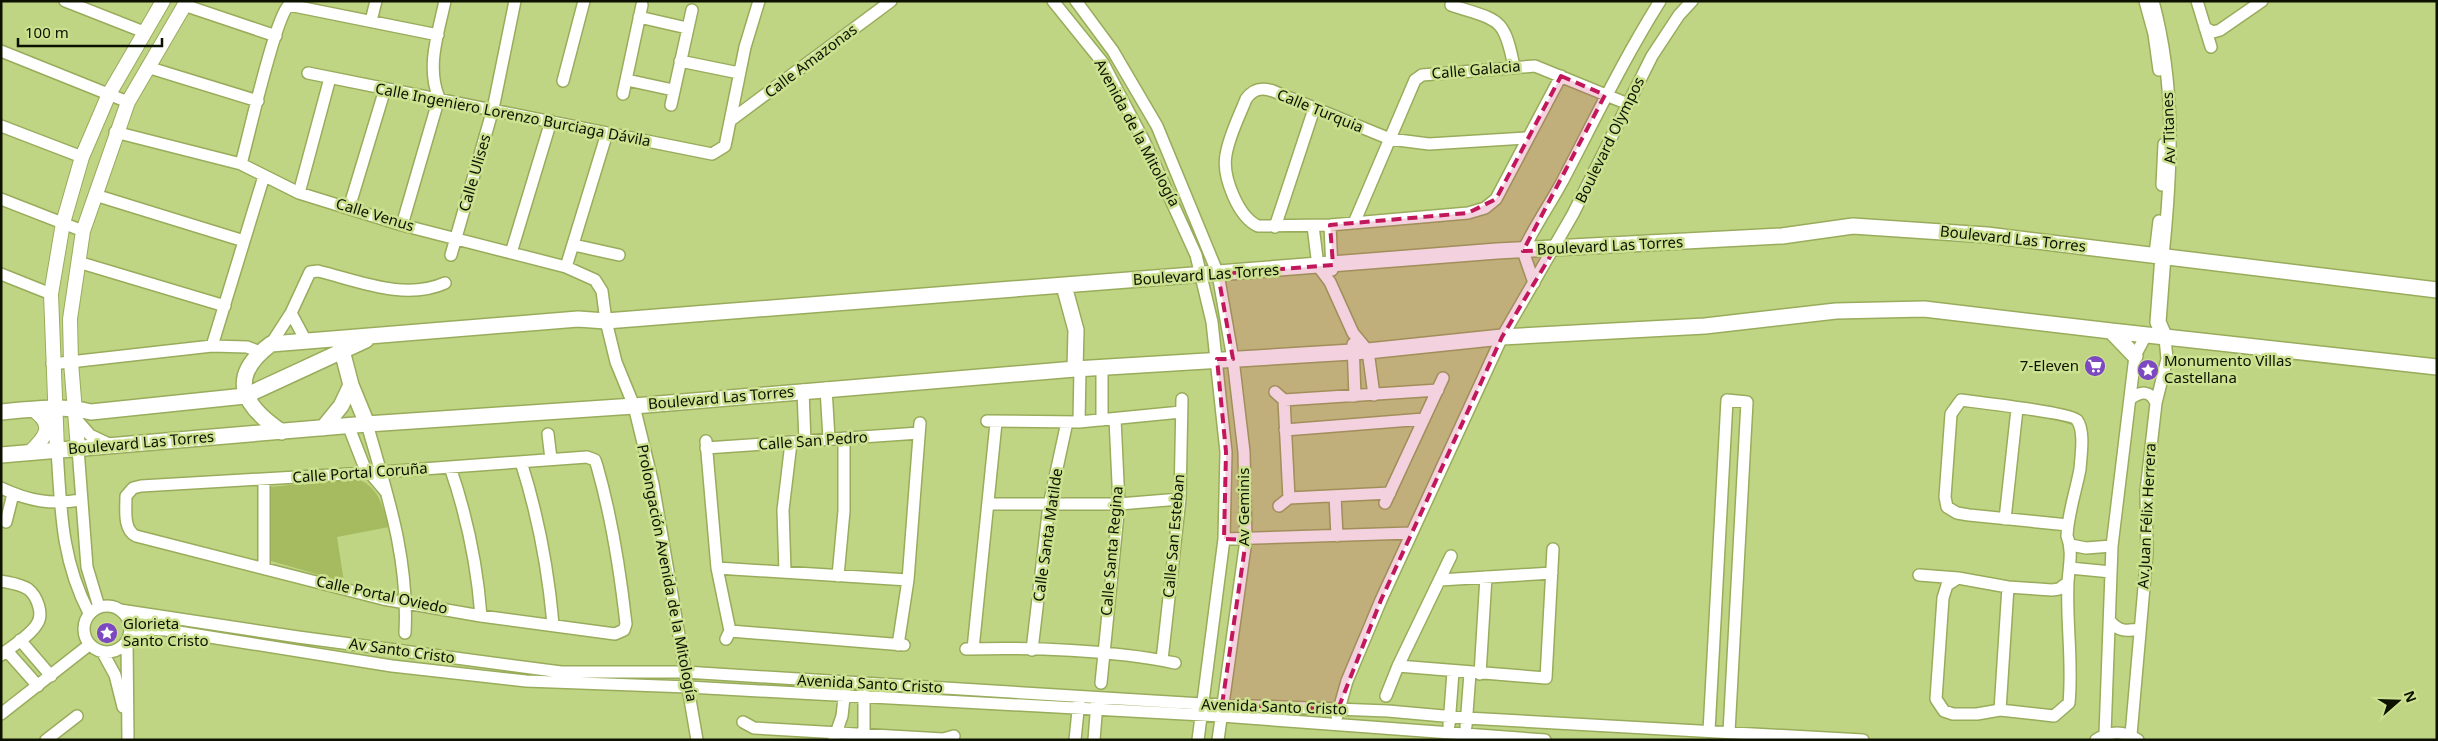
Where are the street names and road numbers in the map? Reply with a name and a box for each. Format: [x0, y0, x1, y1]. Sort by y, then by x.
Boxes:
street label: Calle Amazonas [760, 19, 861, 102]
street label: Avenida de la Mitología [1090, 55, 1185, 210]
street label: Calle Galacia [1431, 55, 1521, 83]
street label: Boulevard Olympos [1570, 73, 1648, 206]
street label: Calle Ingeniero Lorenzo Burciaga Dávila [374, 77, 653, 151]
street label: Calle Turquia [1274, 84, 1367, 136]
street label: Av Titanes [2157, 92, 2179, 164]
street label: Calle Ulises [453, 132, 495, 214]
street label: Calle Venus [334, 193, 417, 235]
street label: Boulevard Las Torres [1939, 220, 2087, 256]
street label: Boulevard Las Torres [1536, 231, 1684, 259]
street label: Boulevard Las Torres [1132, 259, 1280, 289]
street label: Boulevard Las Torres [647, 381, 795, 413]
street label: Boulevard Las Torres [67, 426, 215, 458]
street label: Calle San Pedro [758, 426, 868, 454]
street label: Prolongación Avenida de la Mitología [633, 442, 703, 703]
street label: Av.Juan Félix Herrera [2132, 443, 2160, 589]
street label: Calle Portal Coruña [292, 457, 428, 487]
street label: Calle Santa Matilde [1028, 467, 1066, 603]
street label: Av Geminis [1233, 468, 1253, 546]
street label: Calle San Esteban [1158, 473, 1188, 599]
street label: Calle Santa Regina [1095, 485, 1127, 617]
street label: Calle Portal Oviedo [315, 570, 450, 618]
street label: Av Santo Cristo [348, 633, 456, 667]
street label: Avenida Santo Cristo [797, 669, 943, 697]
street label: Avenida Santo Cristo [1201, 693, 1347, 719]

